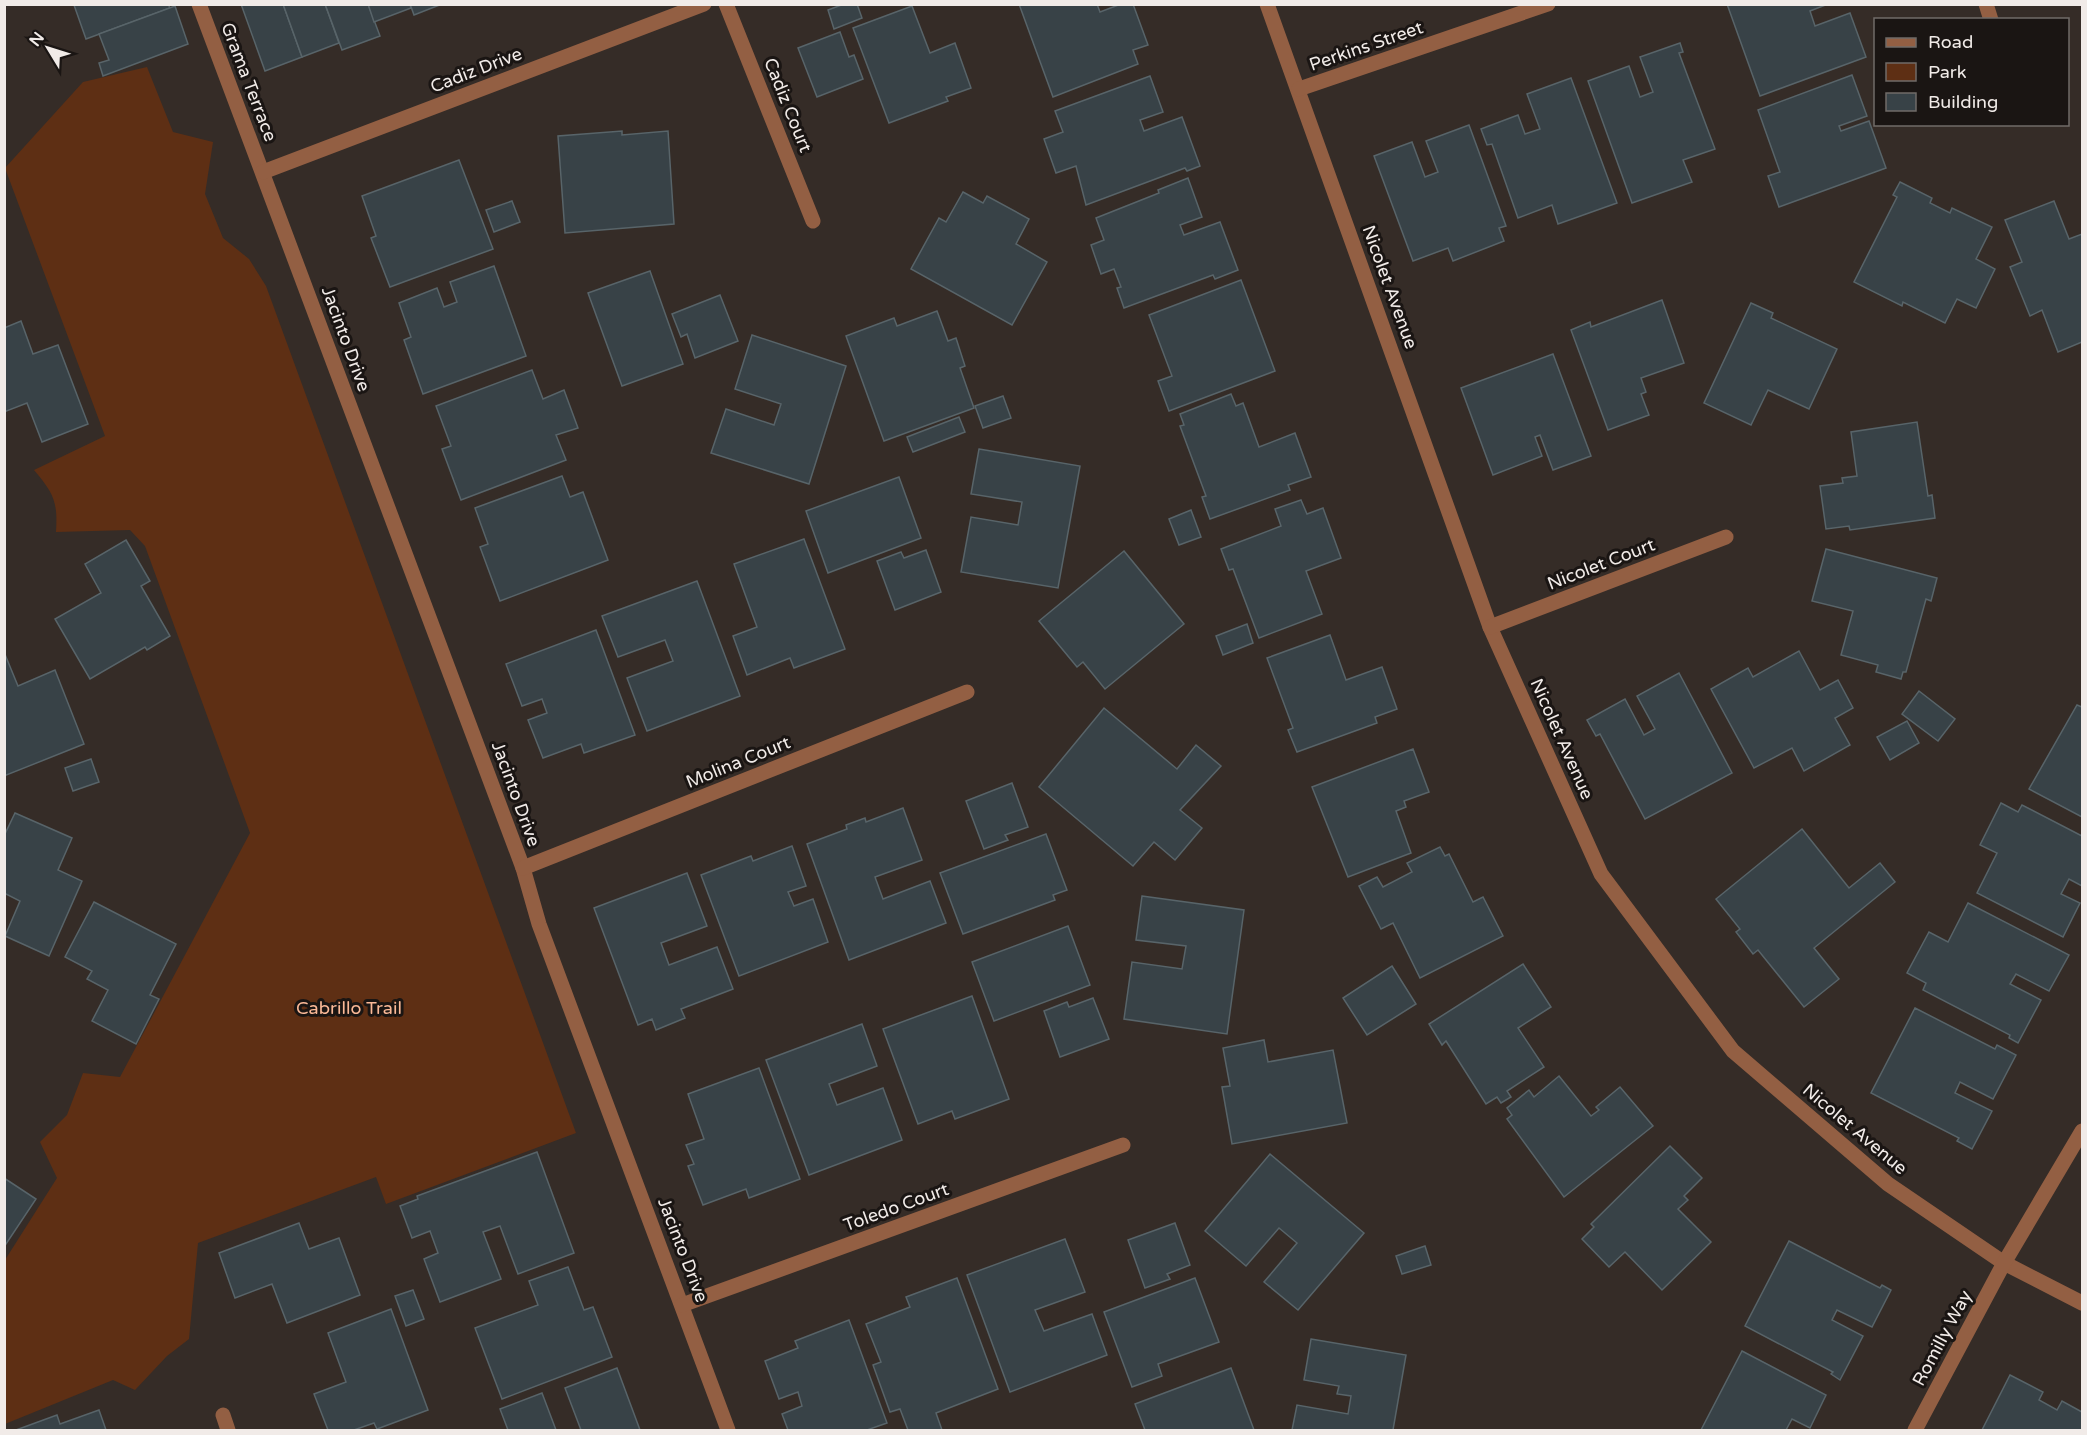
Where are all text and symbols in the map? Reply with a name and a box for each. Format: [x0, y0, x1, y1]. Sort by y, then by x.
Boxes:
street label: Perkins Street [1306, 16, 1426, 76]
north arrow [18, 18, 78, 78]
legend [1874, 18, 2069, 126]
street label: Grama Terrace [216, 19, 282, 145]
text: N [25, 28, 49, 51]
text: Road [1928, 31, 1973, 53]
street label: Cadiz Drive [427, 42, 525, 98]
street label: Cadiz Court [759, 55, 817, 156]
text: Park [1928, 61, 1967, 83]
text: Building [1928, 91, 1998, 113]
street label: Nicolet Avenue [1357, 222, 1423, 352]
street label: Jacinto Drive [317, 284, 375, 394]
street label: Nicolet Court [1544, 533, 1658, 595]
street label: Nicolet Avenue [1526, 675, 1598, 803]
street label: Molina Court [683, 731, 794, 793]
street label: Jacinto Drive [487, 739, 545, 849]
park label: Cabrillo Trail [296, 997, 402, 1019]
street label: Nicolet Avenue [1798, 1079, 1912, 1179]
street label: Toledo Court [840, 1178, 952, 1236]
street label: Jacinto Drive [653, 1195, 713, 1305]
street label: Romilly Way [1908, 1286, 1977, 1390]

